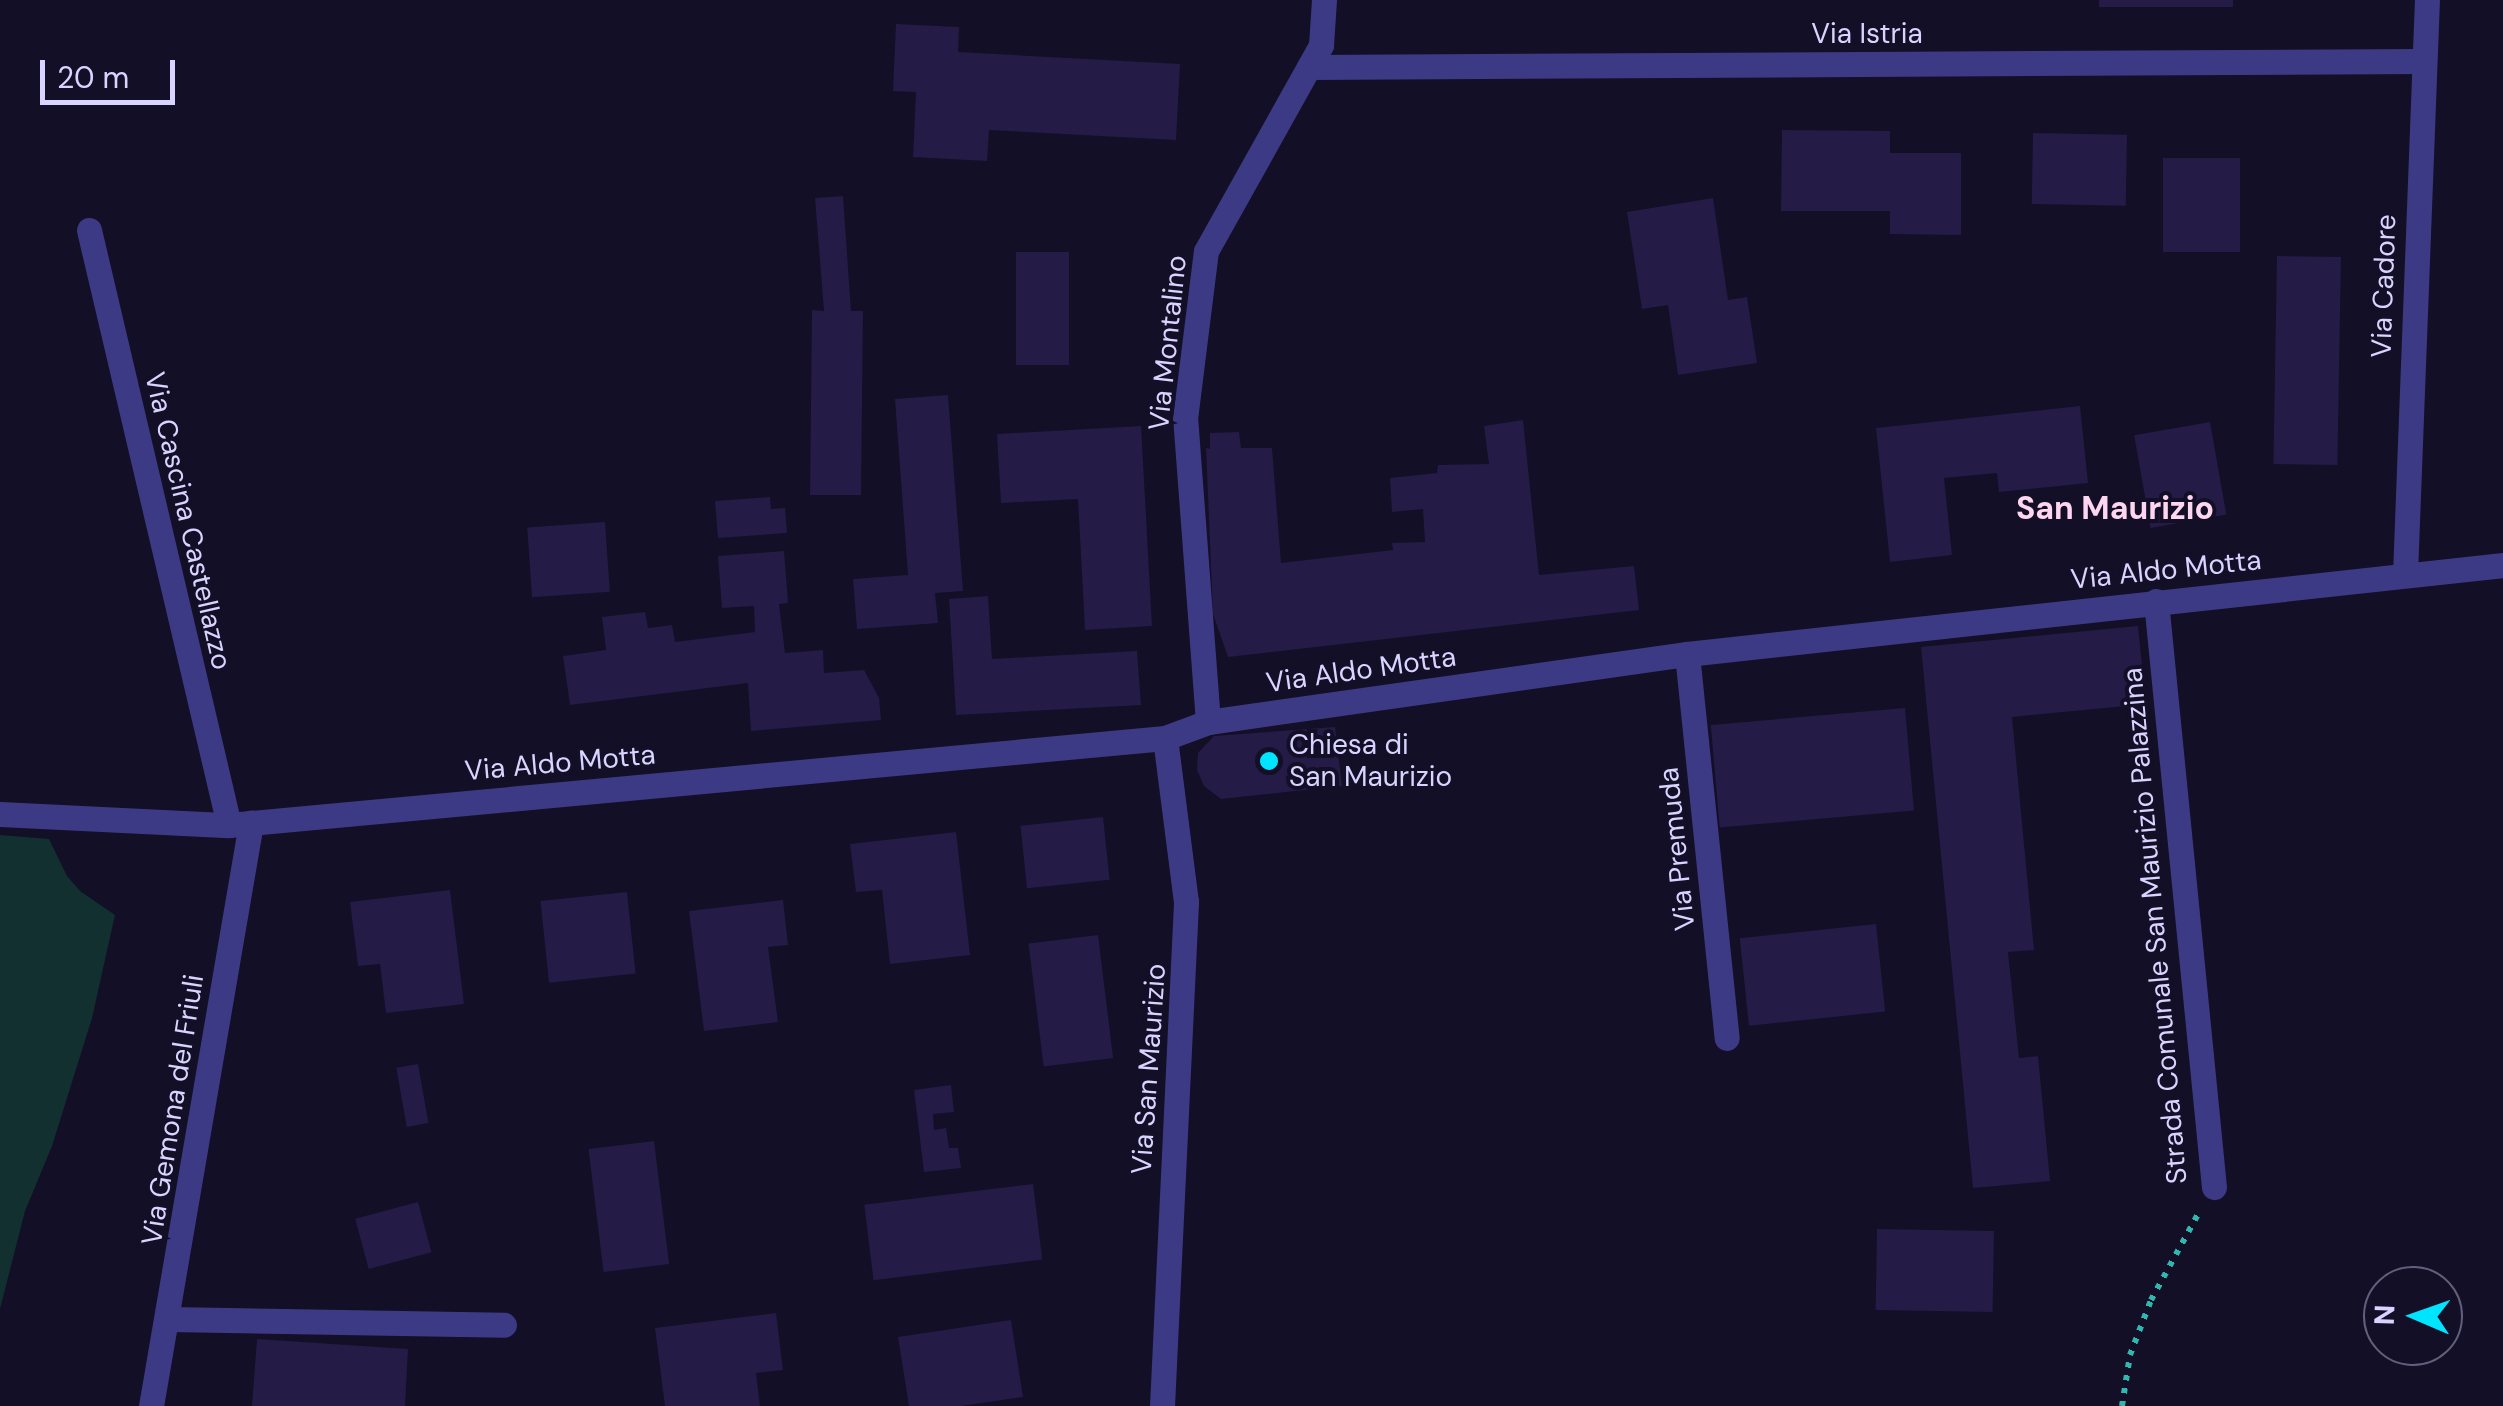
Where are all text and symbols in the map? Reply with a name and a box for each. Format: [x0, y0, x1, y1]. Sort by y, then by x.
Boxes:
street label: Via Istria [1811, 17, 1923, 51]
scale bar [45, 40, 180, 102]
text: 20 m [57, 58, 129, 97]
street label: Via Cadore [2365, 214, 2403, 358]
street label: Via Montalino [1142, 254, 1194, 432]
street label: Via Cascina Castellazzo [137, 369, 239, 673]
district label: San Maurizio [2016, 489, 2214, 527]
street label: Via Aldo Motta [2069, 543, 2263, 597]
street label: Via Aldo Motta [1264, 640, 1458, 700]
street label: Strada Comunale San Maurizio Palazzina [2116, 666, 2194, 1186]
place label: Chiesa di San Maurizio [1289, 728, 1452, 794]
street label: Via Aldo Motta [463, 738, 657, 788]
marker: Chiesa di San Maurizio [1258, 750, 1280, 772]
street label: Via Premuda [1652, 766, 1702, 932]
street label: Via San Maurizio [1125, 962, 1173, 1176]
street label: Via Gemona del Friuli [135, 972, 211, 1248]
north arrow [2363, 1266, 2463, 1366]
text: N [2366, 1304, 2403, 1326]

